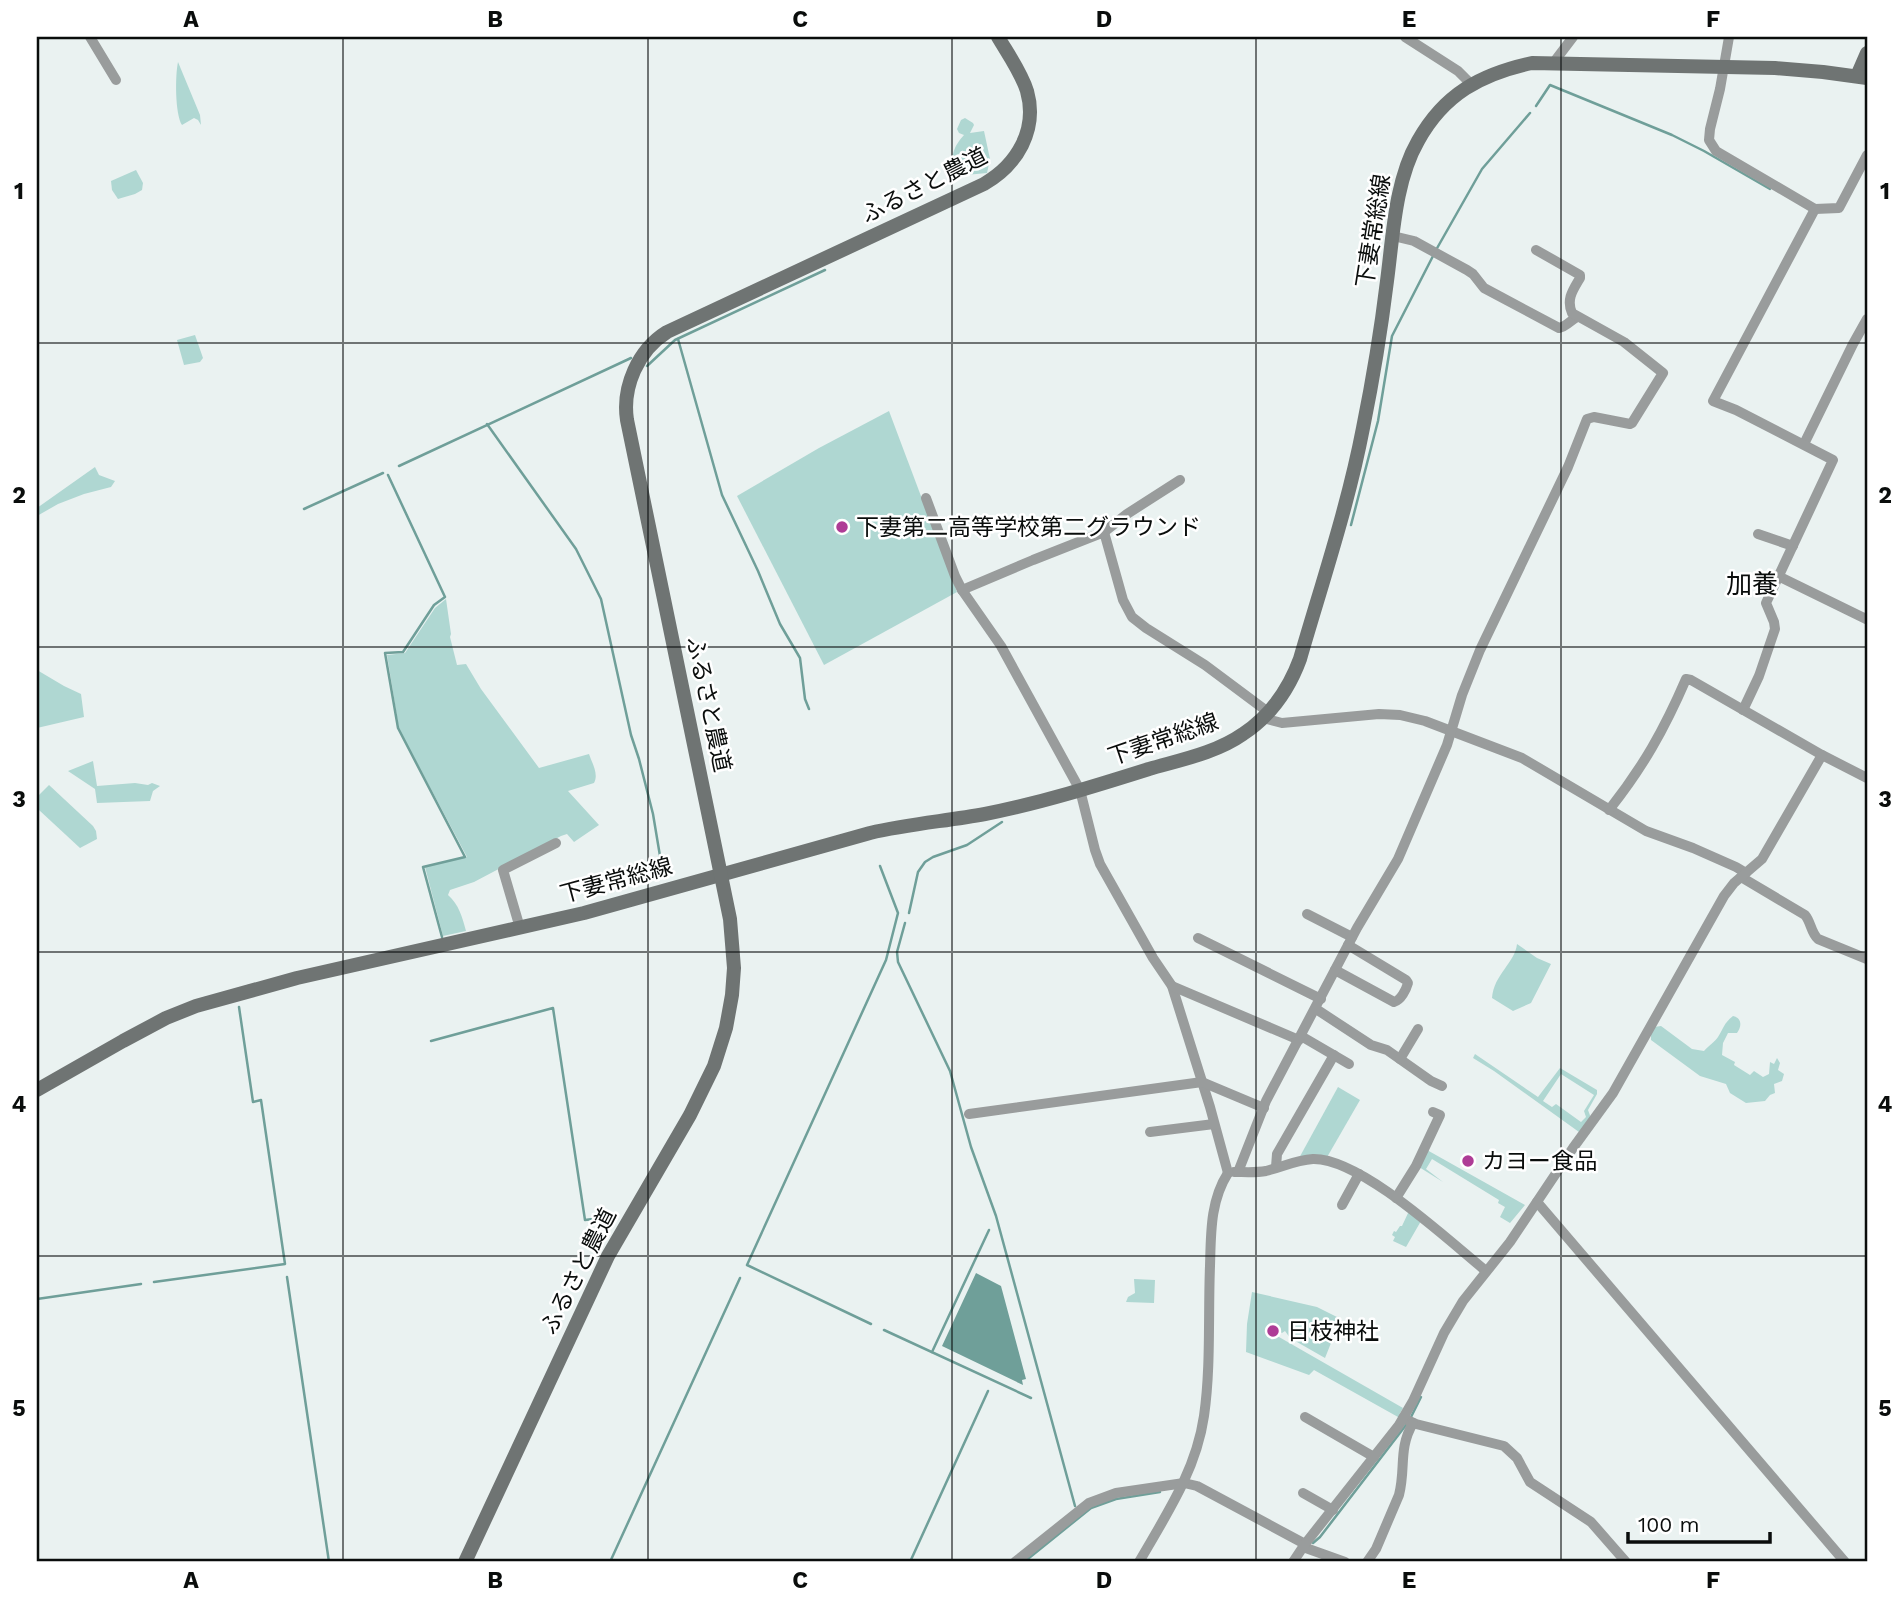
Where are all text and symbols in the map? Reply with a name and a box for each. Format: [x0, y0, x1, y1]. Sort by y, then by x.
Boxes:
text: A [183, 6, 199, 33]
text: B [487, 6, 503, 33]
text: C [792, 6, 808, 33]
text: D [1096, 6, 1112, 33]
text: E [1402, 6, 1416, 33]
text: F [1706, 6, 1720, 33]
street label: ふるさと農道 [857, 142, 992, 229]
street label: 下妻常総線 [1351, 172, 1396, 290]
text: 1 [14, 178, 24, 205]
text: 1 [1880, 178, 1890, 205]
text: 2 [12, 482, 26, 509]
text: 2 [1878, 482, 1892, 509]
place label: 下妻第二高等学校第二グラウンド [856, 514, 1201, 541]
marker: 下妻第二高等学校第二グラウンド [834, 519, 850, 535]
district label: 加養 [1726, 569, 1778, 599]
street label: ふるさと農道 [681, 634, 736, 774]
street label: 下妻常総線 [1104, 708, 1222, 771]
text: 3 [12, 786, 26, 813]
text: 3 [1878, 786, 1892, 813]
street label: 下妻常総線 [557, 853, 675, 908]
text: 4 [12, 1091, 27, 1118]
text: 4 [1878, 1091, 1893, 1118]
place label: カヨー食品 [1482, 1148, 1597, 1175]
marker: カヨー食品 [1460, 1153, 1476, 1169]
street label: ふるさと農道 [535, 1204, 622, 1339]
place label: 日枝神社 [1287, 1318, 1379, 1345]
marker: 日枝神社 [1265, 1323, 1281, 1339]
text: 5 [12, 1395, 26, 1422]
text: 5 [1878, 1395, 1892, 1422]
scale bar [1628, 1501, 1769, 1545]
text: 100 m [1638, 1512, 1700, 1537]
text: A [183, 1567, 199, 1594]
text: B [487, 1567, 503, 1594]
text: C [792, 1567, 808, 1594]
text: D [1096, 1567, 1112, 1594]
text: E [1402, 1567, 1416, 1594]
text: F [1706, 1567, 1720, 1594]

